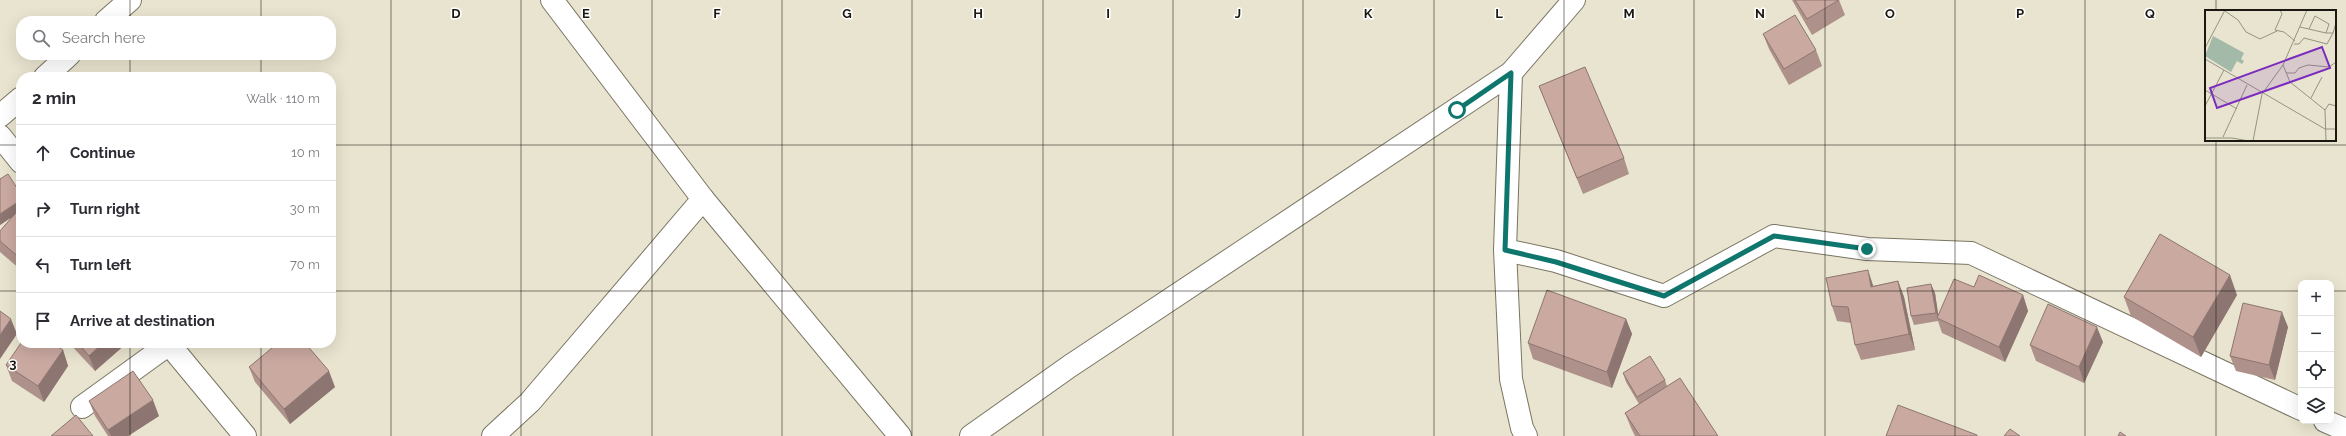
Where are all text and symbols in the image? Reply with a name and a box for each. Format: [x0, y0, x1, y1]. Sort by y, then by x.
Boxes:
text: D [451, 6, 461, 21]
text: E [582, 6, 590, 21]
text: F [713, 6, 721, 21]
text: G [842, 6, 852, 21]
text: H [973, 6, 983, 21]
text: I [1106, 6, 1110, 21]
text: J [1235, 6, 1241, 21]
text: K [1364, 6, 1373, 21]
text: L [1495, 6, 1503, 21]
text: M [1623, 6, 1635, 21]
text: N [1755, 6, 1765, 21]
text: O [1885, 6, 1895, 21]
text: P [2016, 6, 2024, 21]
text: Q [2145, 6, 2155, 21]
inset map [2205, 10, 2336, 141]
search box [16, 16, 336, 60]
icon: search [30, 27, 52, 49]
text: Search here [62, 29, 145, 47]
text: 2 min [32, 88, 76, 108]
text: Walk · 110 m [246, 91, 320, 106]
route start [1448, 101, 1466, 119]
icon: ahead [32, 142, 54, 164]
text: Continue [70, 144, 135, 162]
text: 10 m [291, 145, 320, 160]
icon: right [32, 198, 54, 220]
text: Turn right [70, 200, 140, 218]
text: 30 m [290, 201, 320, 216]
route end [1858, 240, 1876, 258]
icon: left [32, 254, 54, 276]
text: Turn left [70, 256, 131, 274]
text: 70 m [290, 257, 320, 272]
map controls [2298, 280, 2334, 424]
button: + [2298, 280, 2334, 316]
icon: arrive [32, 310, 54, 332]
text: Arrive at destination [70, 312, 215, 330]
button: − [2298, 316, 2334, 352]
button: locate [2298, 352, 2334, 388]
text: 3 [9, 356, 17, 371]
button: layers [2298, 388, 2334, 424]

